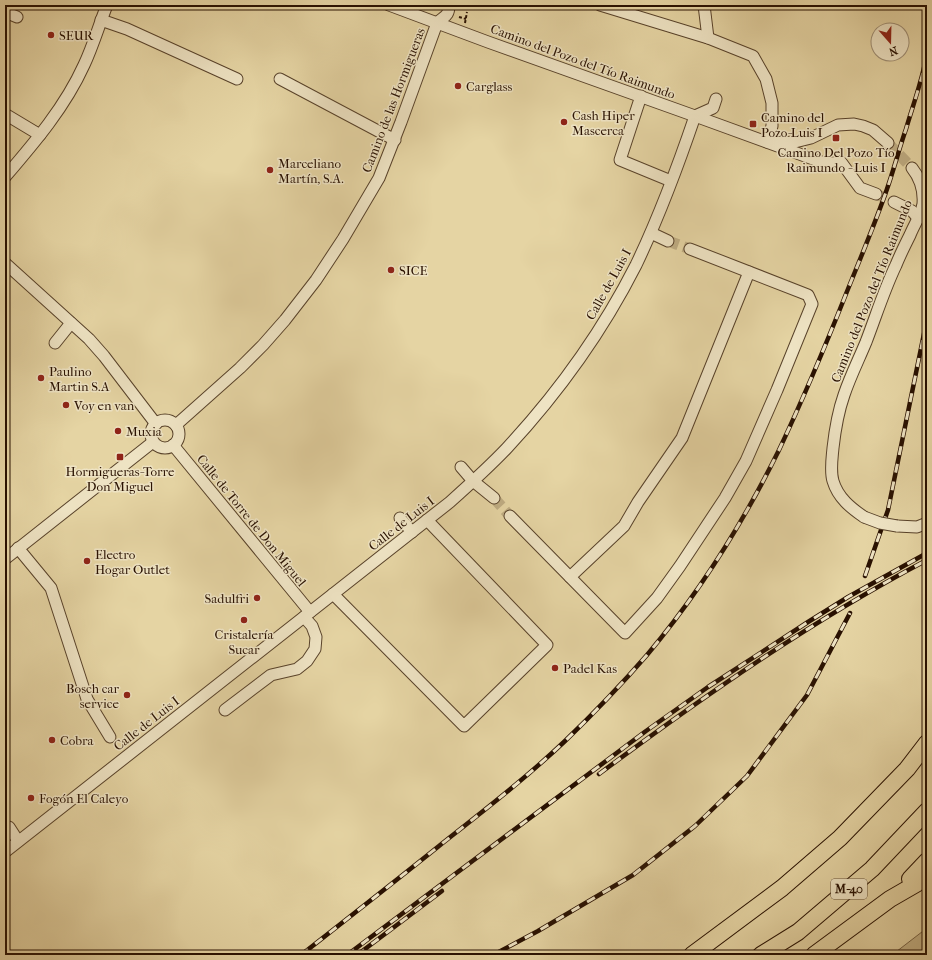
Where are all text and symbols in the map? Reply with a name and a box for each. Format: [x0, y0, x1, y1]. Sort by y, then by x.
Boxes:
street label: Camino del Pozo del Tío Raimundo [488, 21, 678, 102]
north arrow [870, 22, 910, 62]
street label: Camino de las Hormigueras [359, 26, 428, 175]
place label: SEUR [59, 28, 94, 43]
marker: SEUR [46, 30, 56, 40]
text: N [886, 43, 899, 59]
place label: Carglass [466, 79, 513, 94]
marker: Carglass [453, 81, 463, 91]
place label: Cash Hiper Mascerca [572, 108, 635, 138]
place label: Camino del Pozo-Luis I [761, 110, 825, 140]
marker: Cash Hiper Mascerca [559, 117, 569, 127]
marker: Camino del Pozo-Luis I [748, 119, 758, 129]
marker: Camino Del Pozo Tío Raimundo - Luis I [831, 133, 841, 143]
place label: Camino Del Pozo Tío Raimundo - Luis I [777, 145, 895, 175]
place label: Marceliano Martín, S.A. [278, 156, 344, 186]
marker: Marceliano Martín, S.A. [265, 165, 275, 175]
street label: Camino del Pozo del Tío Raimundo [828, 197, 915, 385]
street label: Calle de Luis I [583, 246, 634, 322]
place label: SICE [399, 263, 427, 278]
marker: SICE [386, 265, 396, 275]
place label: Paulino Martin S.A [49, 364, 110, 394]
marker: Paulino Martin S.A [36, 373, 46, 383]
place label: Voy en van [73, 398, 135, 413]
marker: Voy en van [61, 400, 71, 410]
place label: Muxia [126, 424, 163, 439]
marker: Muxia [113, 426, 123, 436]
marker: Hormigueras-Torre Don Miguel [115, 452, 125, 462]
street label: Calle de Torre de Don Miguel [194, 452, 310, 589]
place label: Hormigueras-Torre Don Miguel [66, 464, 175, 494]
street label: Calle de Luis I [366, 493, 437, 554]
place label: Electro Hogar Outlet [95, 547, 170, 577]
marker: Electro Hogar Outlet [82, 556, 92, 566]
place label: Sadulfri [205, 591, 249, 606]
marker: Sadulfri [252, 593, 262, 603]
marker: Cristalería Sucar [239, 615, 249, 625]
place label: Cristalería Sucar [215, 627, 274, 657]
place label: Padel Kas [563, 661, 617, 676]
marker: Padel Kas [550, 663, 560, 673]
place label: Bosch car service [66, 681, 120, 711]
marker: Bosch car service [122, 690, 132, 700]
street label: Calle de Luis I [111, 693, 182, 754]
place label: Cobra [60, 733, 95, 748]
marker: Cobra [47, 735, 57, 745]
place label: Fogón El Caleyo [39, 791, 129, 806]
marker: Fogón El Caleyo [26, 793, 36, 803]
road number: M-40 [831, 879, 867, 899]

